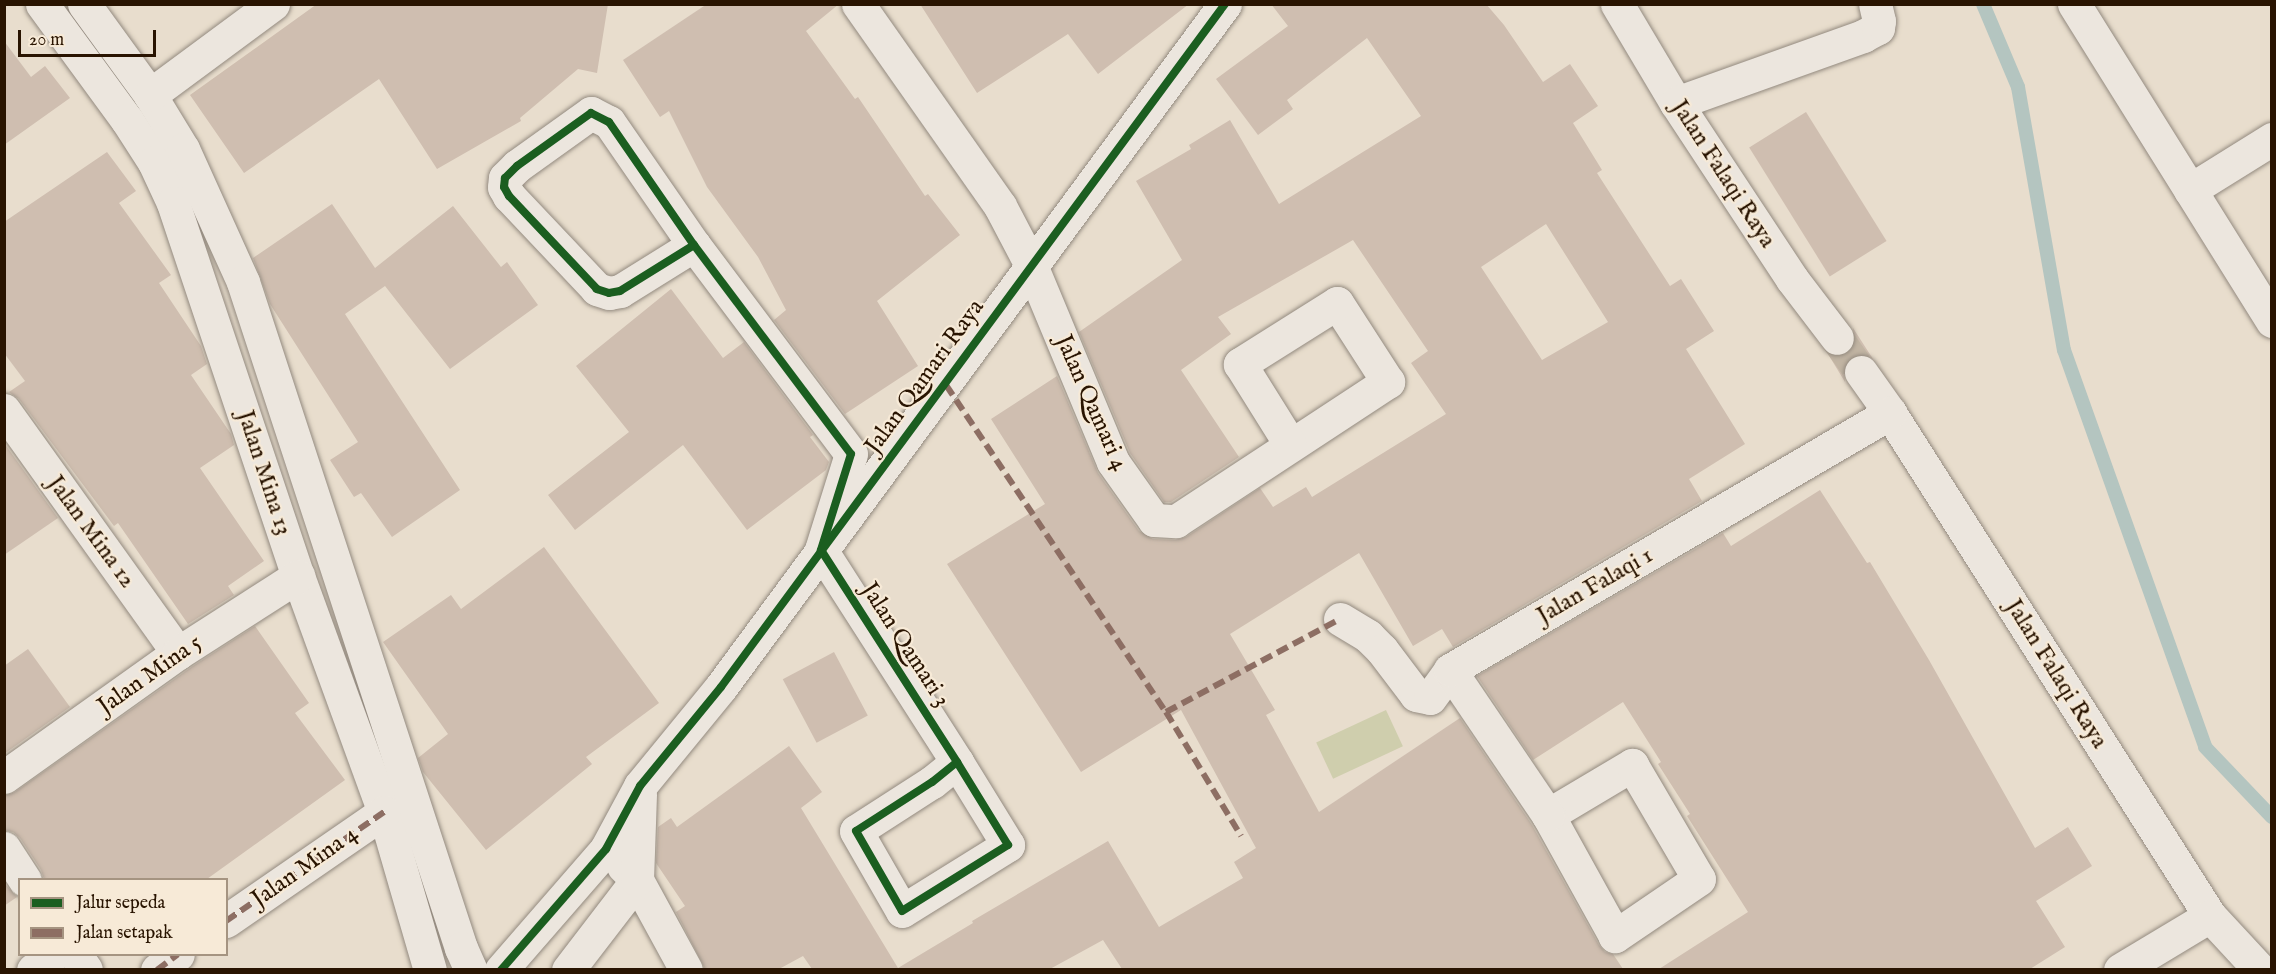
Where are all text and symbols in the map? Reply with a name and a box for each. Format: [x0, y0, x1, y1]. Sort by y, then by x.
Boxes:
scale bar [21, 18, 159, 56]
text: 20 m [29, 29, 64, 52]
street label: Jalan Falaqi Raya [1664, 95, 1782, 253]
street label: Jalan Qamari Raya [859, 294, 991, 460]
street label: Jalan Qamari 4 [1048, 331, 1134, 475]
street label: Jalan Mina 13 [230, 407, 298, 539]
street label: Jalan Mina 12 [41, 470, 141, 594]
street label: Jalan Falaqi 1 [1532, 541, 1658, 631]
street label: Jalan Qamari 3 [854, 577, 956, 713]
street label: Jalan Falaqi Raya [1999, 594, 2113, 754]
street label: Jalan Mina 5 [92, 629, 208, 721]
street label: Jalan Mina 4 [246, 820, 364, 914]
legend [18, 878, 228, 956]
text: Jalur sepeda [76, 892, 165, 915]
text: Jalan setapak [76, 922, 173, 945]

